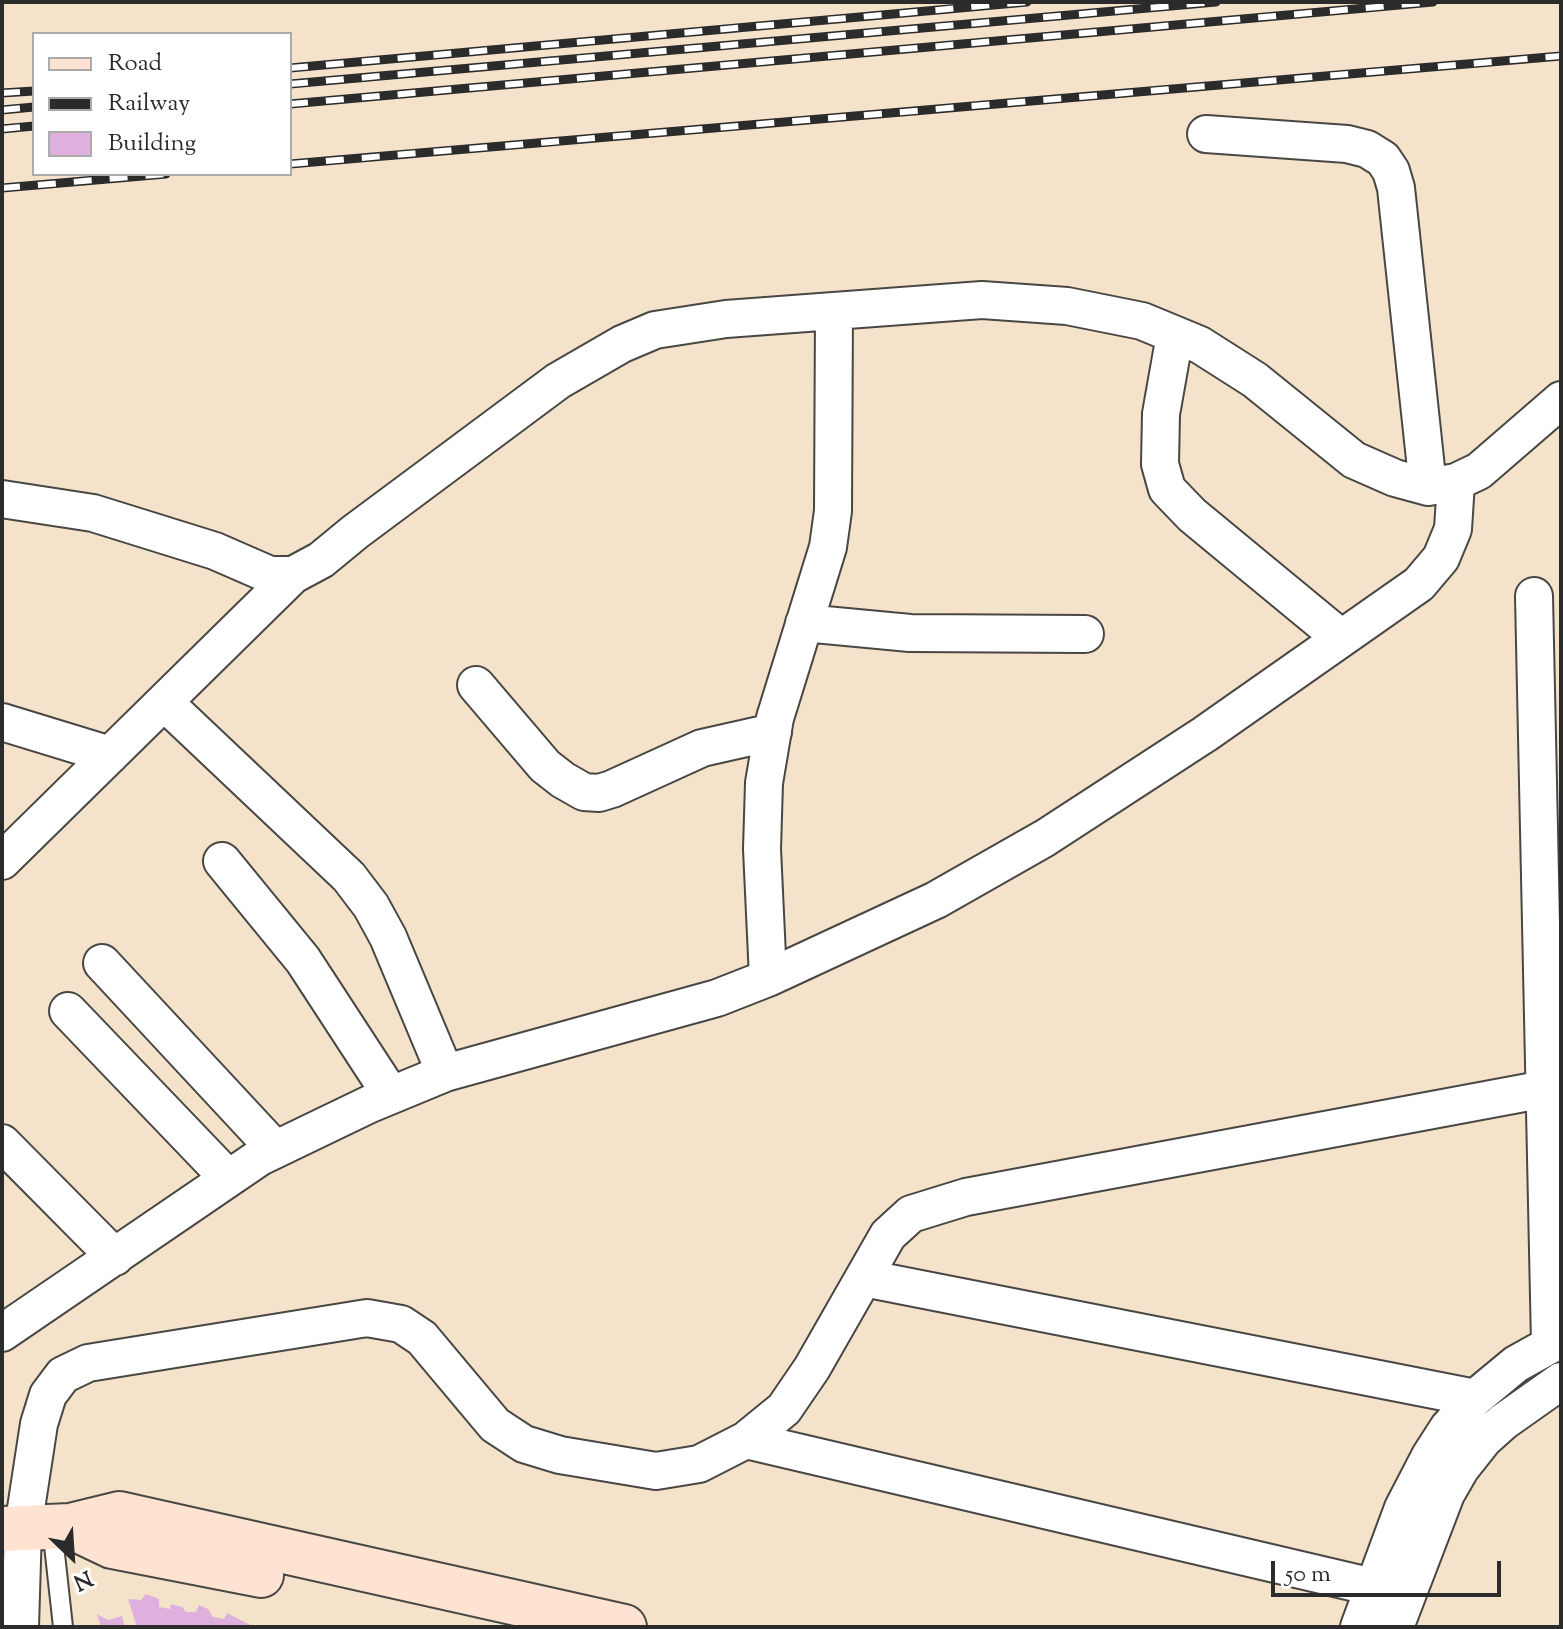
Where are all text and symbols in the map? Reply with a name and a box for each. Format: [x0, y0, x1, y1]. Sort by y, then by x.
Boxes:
legend [32, 32, 292, 176]
text: Road [108, 47, 162, 81]
text: Railway [108, 87, 190, 121]
text: Building [108, 127, 196, 161]
north arrow [32, 1517, 112, 1597]
scale bar [1275, 1545, 1505, 1595]
text: 50 m [1285, 1558, 1331, 1592]
text: N [67, 1561, 97, 1597]

